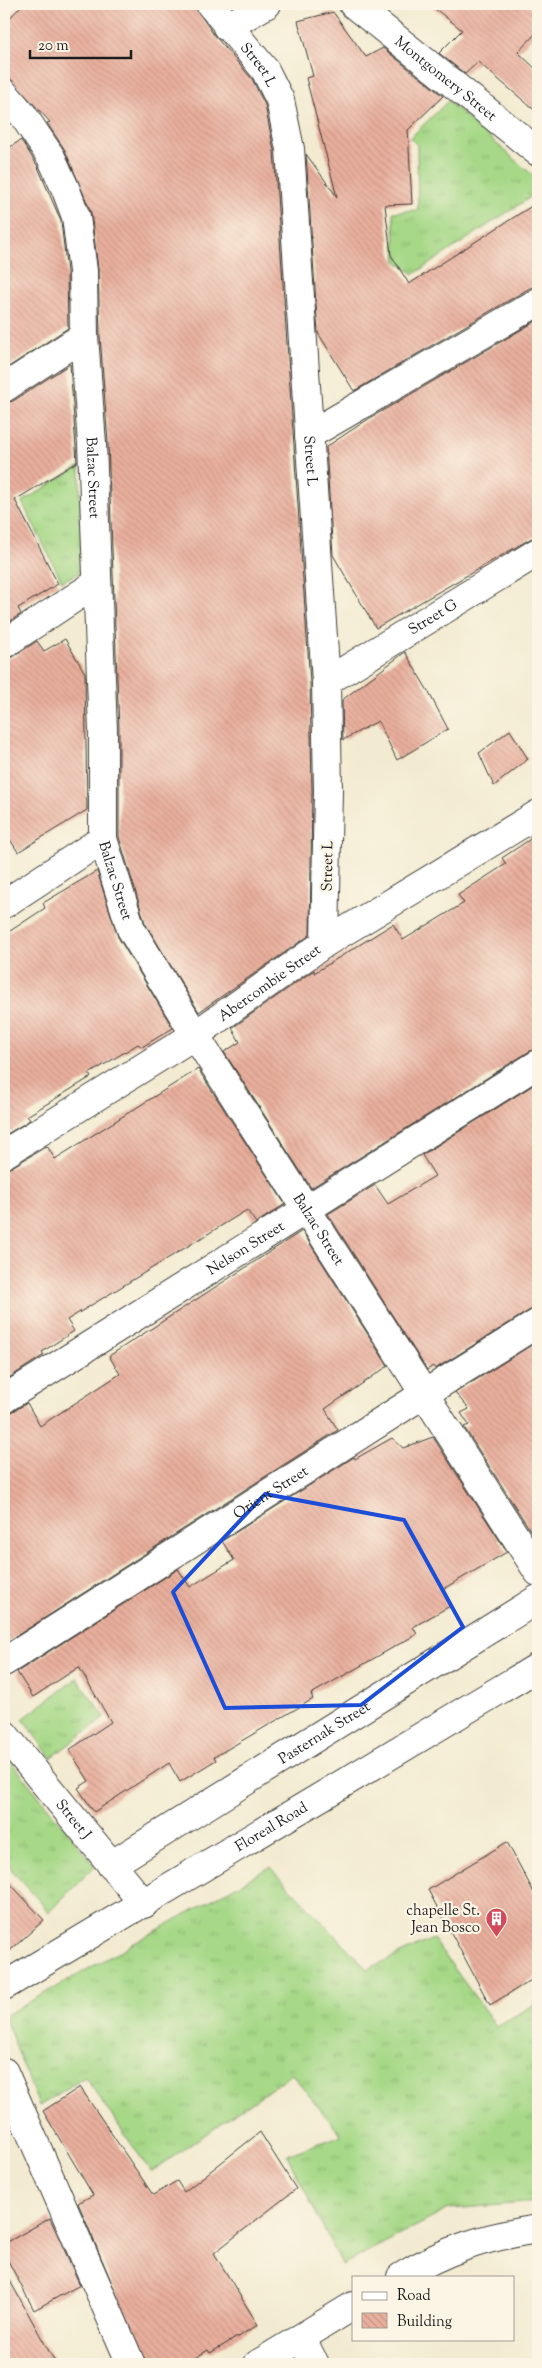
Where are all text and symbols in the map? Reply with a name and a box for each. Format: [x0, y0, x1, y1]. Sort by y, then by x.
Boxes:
scale bar [30, 28, 131, 60]
street label: Montgomery Street [389, 32, 501, 127]
text: 20 m [38, 36, 69, 57]
street label: Street L [234, 39, 281, 91]
street label: Street L [297, 435, 322, 487]
street label: Balzac Street [80, 436, 104, 519]
street label: Street G [405, 595, 462, 641]
street label: Balzac Street [92, 839, 137, 923]
street label: Street L [318, 840, 339, 892]
street label: Abercombie Street [214, 940, 326, 1027]
street label: Balzac Street [287, 1190, 349, 1270]
street label: Nelson Street [203, 1217, 289, 1281]
street label: Orient Street [230, 1461, 313, 1525]
street label: Pasternak Street [275, 1697, 375, 1770]
street label: Street J [50, 1795, 96, 1845]
street label: Floreal Road [231, 1798, 312, 1858]
place label: chapelle St. Jean Bosco [406, 1901, 480, 1939]
building icon: chapelle St. Jean Bosco [484, 1907, 508, 1938]
legend [352, 2276, 514, 2340]
text: Road [397, 2286, 431, 2307]
text: Building [397, 2312, 452, 2333]

